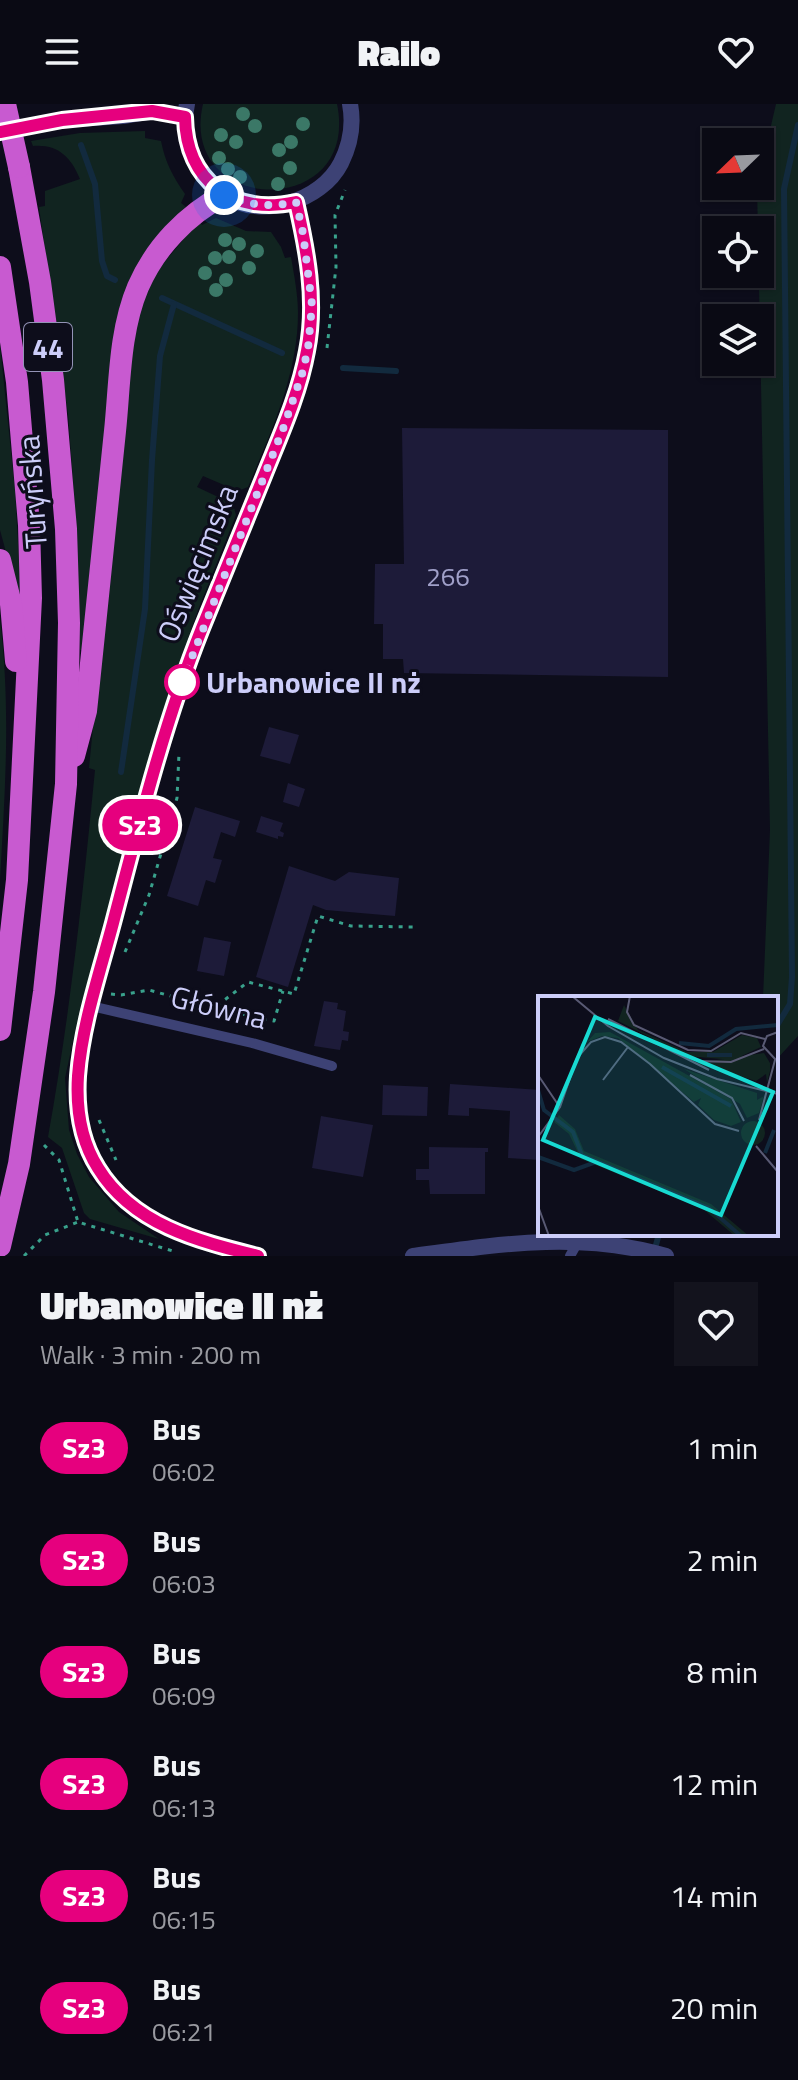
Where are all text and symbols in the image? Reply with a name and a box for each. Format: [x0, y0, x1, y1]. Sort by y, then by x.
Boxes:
text: Railo [358, 25, 440, 80]
icon: menu [40, 30, 84, 74]
icon: heart [714, 30, 758, 74]
north arrow [702, 128, 774, 200]
map controls [702, 128, 774, 376]
your location [204, 175, 244, 215]
button: locate [702, 216, 774, 288]
button: layers [702, 304, 774, 376]
road number: 44 [24, 323, 72, 371]
street label: Turyńska [5, 434, 59, 550]
street label: Oświęcimska [145, 477, 249, 649]
house number: 266 [426, 557, 470, 596]
place label: Urbanowice II nż [206, 659, 421, 705]
marker: Urbanowice II nż [165, 665, 199, 699]
line badge: Sz3 [94, 799, 186, 851]
text: Sz3 [118, 803, 162, 846]
street label: Główna [166, 973, 272, 1041]
inset map [538, 996, 778, 1236]
text: Urbanowice II nż [40, 1276, 323, 1334]
button: heart [674, 1282, 758, 1366]
text: Walk · 3 min · 200 m [40, 1335, 261, 1374]
text: Bus [152, 1406, 201, 1452]
text: 1 min [687, 1425, 758, 1471]
text: Sz3 [62, 1426, 106, 1469]
text: 06:02 [152, 1452, 216, 1491]
text: Bus [152, 1518, 201, 1564]
text: 2 min [687, 1537, 758, 1583]
text: Sz3 [62, 1538, 106, 1581]
text: 06:03 [152, 1564, 216, 1603]
text: Bus [152, 1630, 201, 1676]
text: 8 min [687, 1649, 758, 1695]
text: Sz3 [62, 1650, 106, 1693]
text: 06:09 [152, 1676, 216, 1715]
text: Bus [152, 1742, 201, 1788]
text: 12 min [670, 1761, 758, 1807]
text: Sz3 [62, 1762, 106, 1805]
text: 06:13 [152, 1788, 216, 1827]
text: Bus [152, 1854, 201, 1900]
text: 14 min [670, 1873, 758, 1919]
text: Sz3 [62, 1874, 106, 1917]
text: 06:15 [152, 1900, 216, 1939]
text: Bus [152, 1966, 201, 2012]
text: 20 min [670, 1985, 758, 2031]
text: Sz3 [62, 1986, 106, 2029]
text: 06:21 [152, 2012, 216, 2051]

